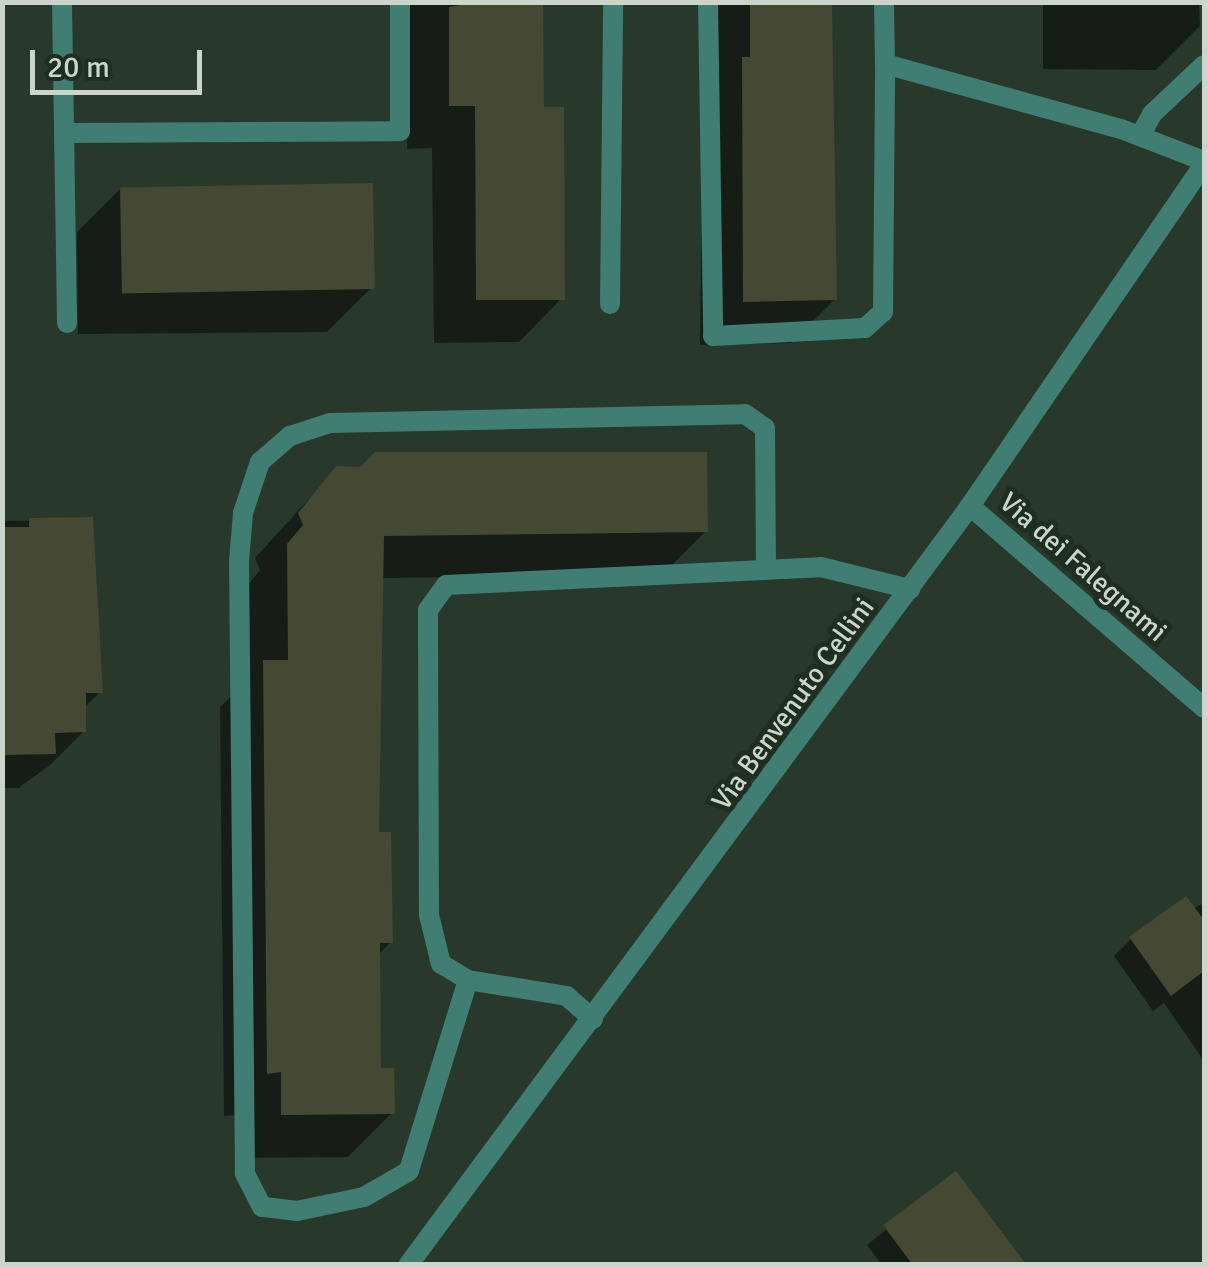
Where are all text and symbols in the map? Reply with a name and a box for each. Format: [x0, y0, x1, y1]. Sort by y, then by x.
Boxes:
scale bar [35, 30, 208, 92]
text: 20 m [47, 49, 110, 86]
street label: Via dei Falegnami [993, 485, 1173, 649]
street label: Via Benvenuto Cellini [705, 591, 881, 817]

